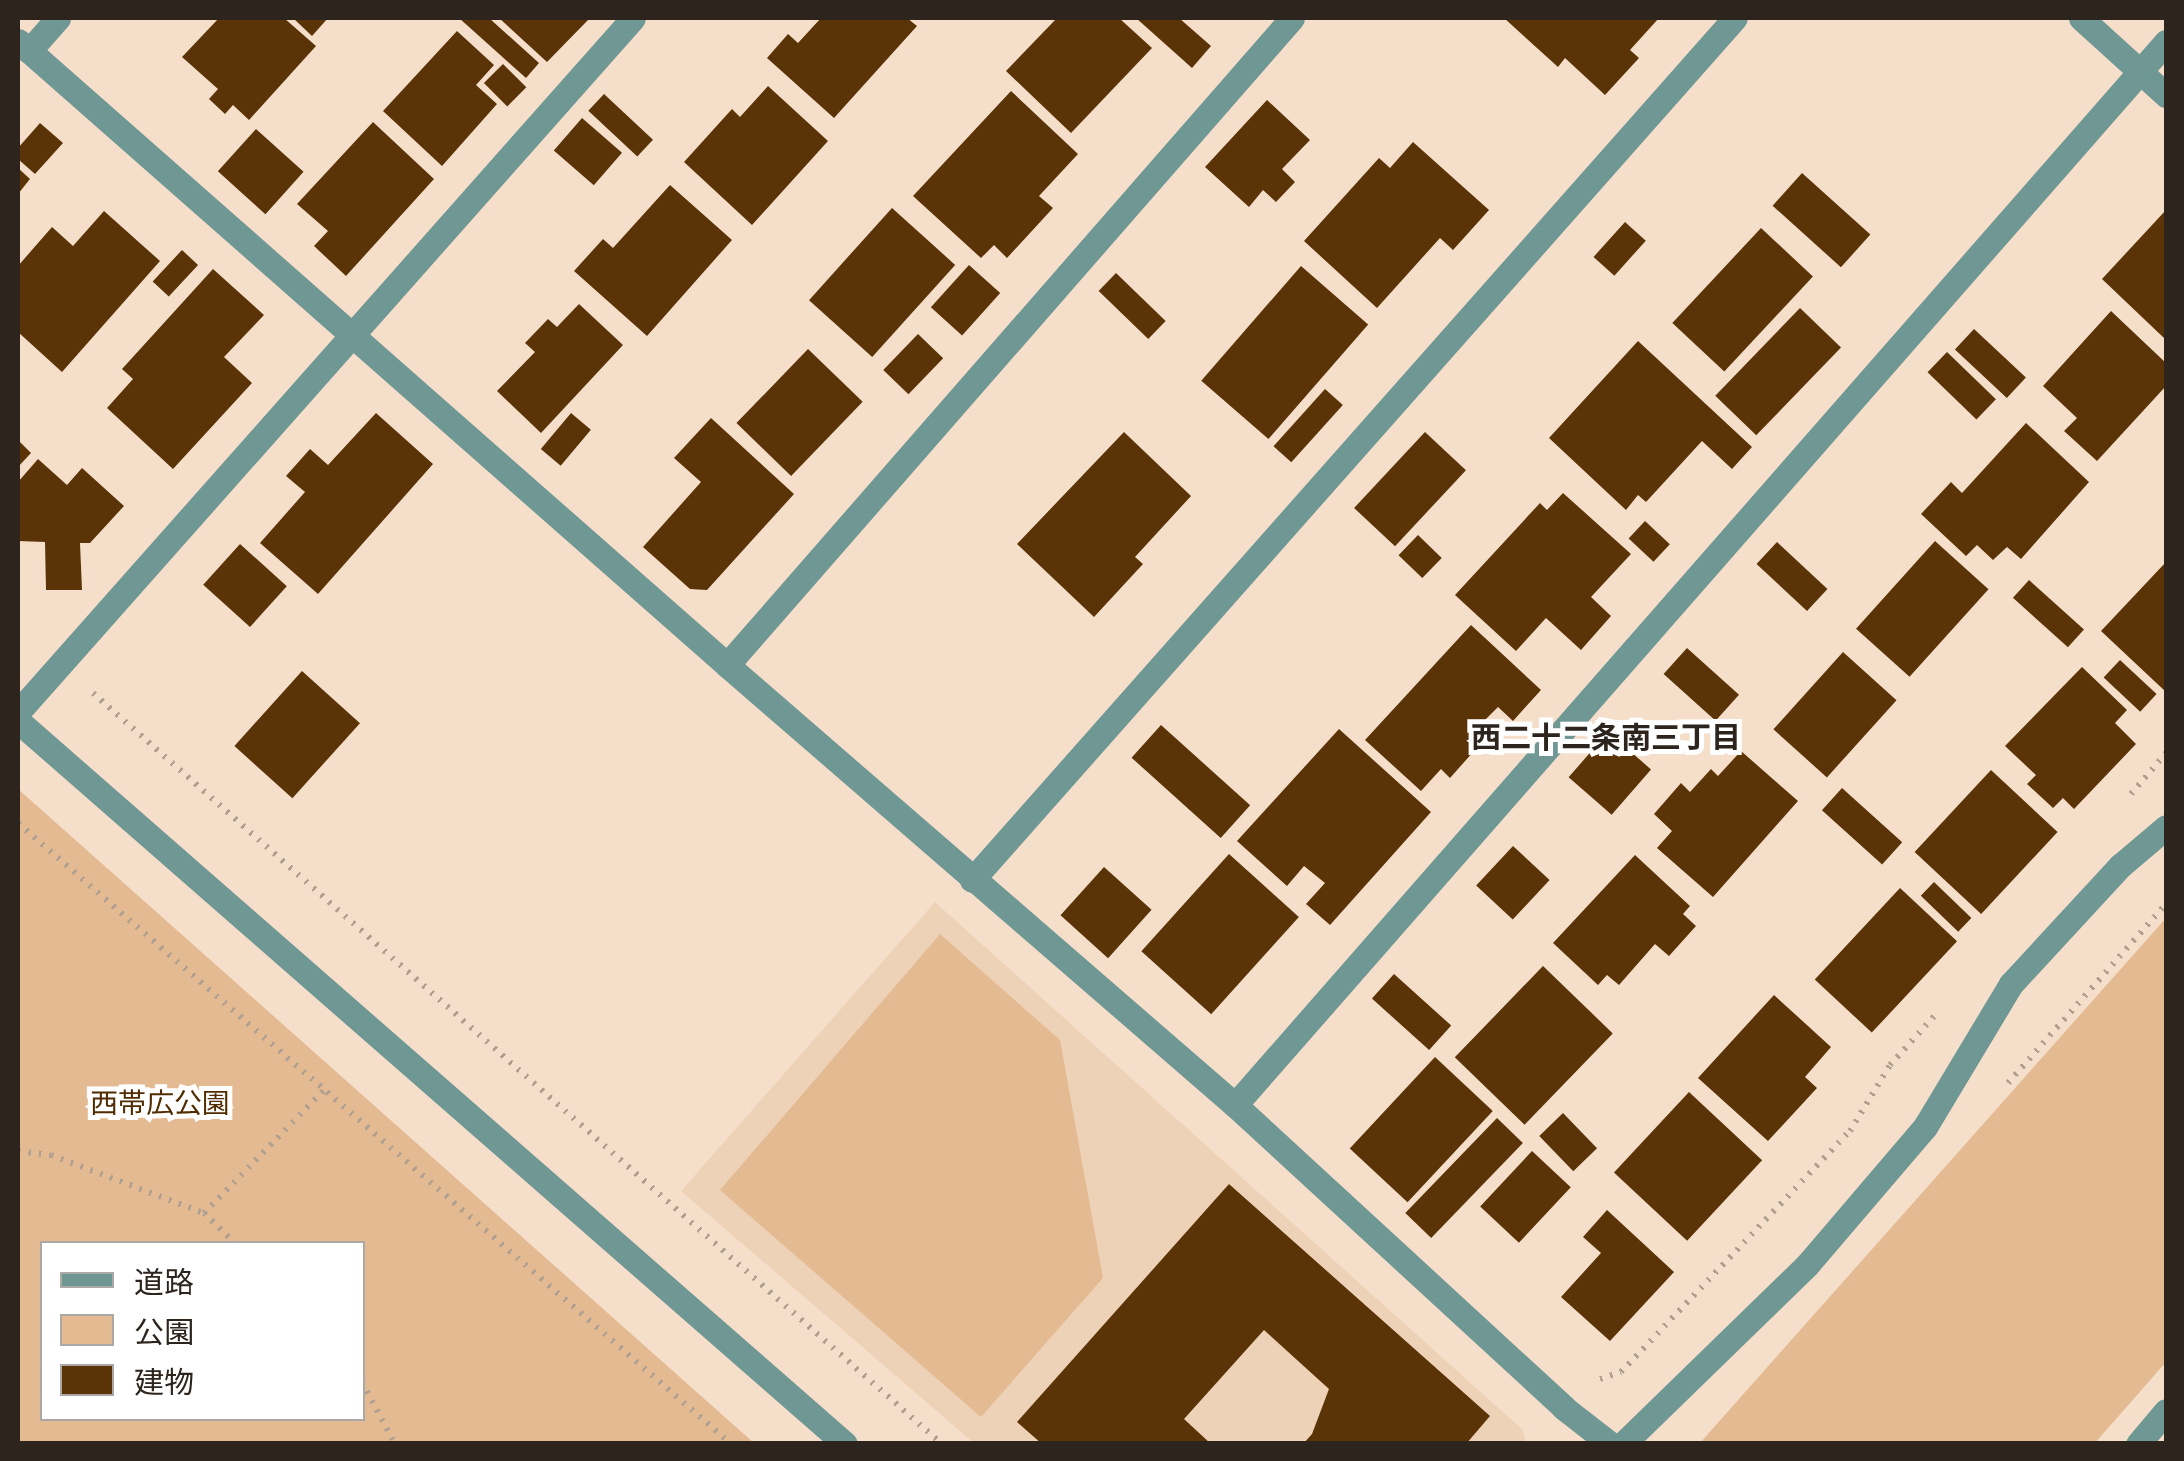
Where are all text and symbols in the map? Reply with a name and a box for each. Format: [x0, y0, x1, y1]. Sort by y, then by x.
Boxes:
district label: 西二十二条南三丁目 [1471, 720, 1741, 756]
park label: 西帯広公園 [90, 1086, 230, 1120]
legend [40, 1241, 365, 1421]
text: 道路 [134, 1264, 194, 1301]
text: 公園 [134, 1314, 194, 1351]
text: 建物 [134, 1364, 194, 1401]

